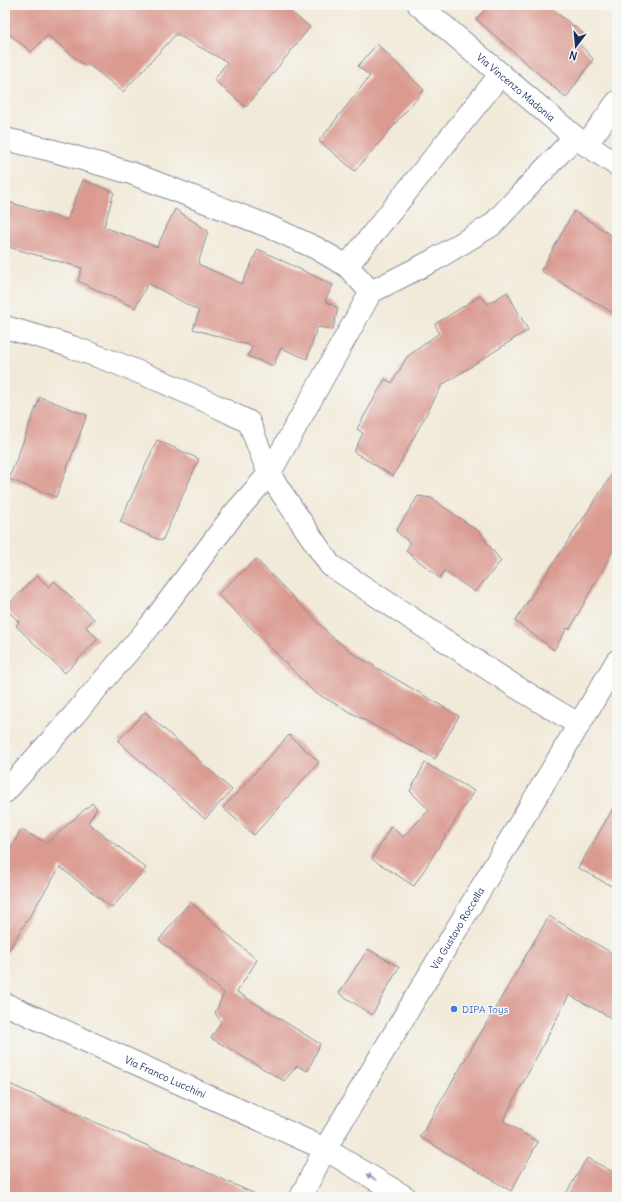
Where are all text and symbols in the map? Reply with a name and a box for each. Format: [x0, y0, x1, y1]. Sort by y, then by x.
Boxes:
north arrow [556, 26, 596, 66]
text: N [568, 48, 579, 63]
street label: Via Vincenzo Madonia [474, 50, 558, 124]
street label: Via Gustavo Roccella [428, 884, 487, 972]
place label: DIPA Toys [462, 1003, 509, 1016]
marker: DIPA Toys [449, 1004, 459, 1014]
street label: Via Franco Lucchini [123, 1053, 208, 1101]
one-way arrow [366, 1173, 376, 1181]

